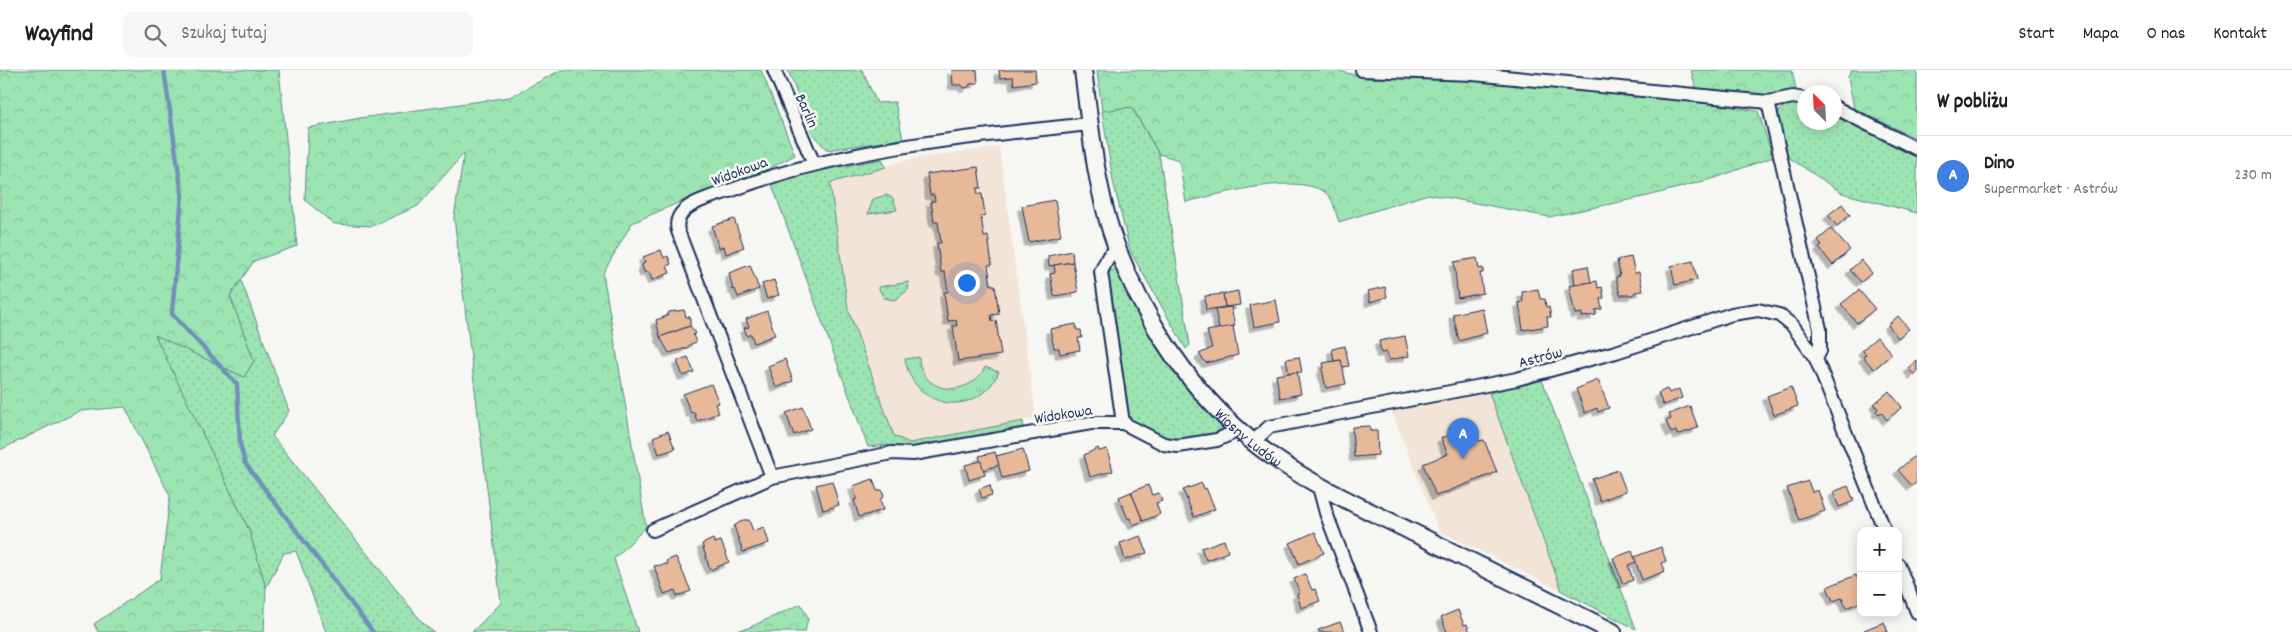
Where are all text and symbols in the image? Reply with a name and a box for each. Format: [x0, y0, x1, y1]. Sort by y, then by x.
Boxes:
search box [123, 12, 473, 57]
text: Wayfind [25, 18, 93, 52]
icon: search [141, 21, 169, 49]
text: Szukaj tutaj [181, 21, 267, 48]
text: Start [2018, 22, 2055, 47]
text: Mapa [2083, 22, 2118, 47]
text: O nas [2146, 22, 2185, 47]
text: Kontakt [2213, 22, 2267, 47]
north arrow [1797, 85, 1842, 130]
text: W pobliżu [1937, 88, 2008, 118]
street label: Barlin [788, 90, 823, 132]
street label: Widokowa [709, 151, 772, 193]
text: Dino [1984, 151, 2015, 178]
text: A [1949, 164, 1957, 187]
text: 230 m [2235, 164, 2272, 187]
text: Supermarket · Astrów [1984, 178, 2118, 201]
your location [954, 270, 980, 296]
street label: Astrów [1516, 342, 1565, 375]
street label: Widokowa [1033, 399, 1094, 431]
street label: Wiosny Ludów [1208, 404, 1286, 474]
pin: A [1447, 418, 1479, 459]
map controls [1857, 527, 1902, 617]
button: + [1857, 527, 1902, 572]
button: − [1857, 572, 1902, 617]

